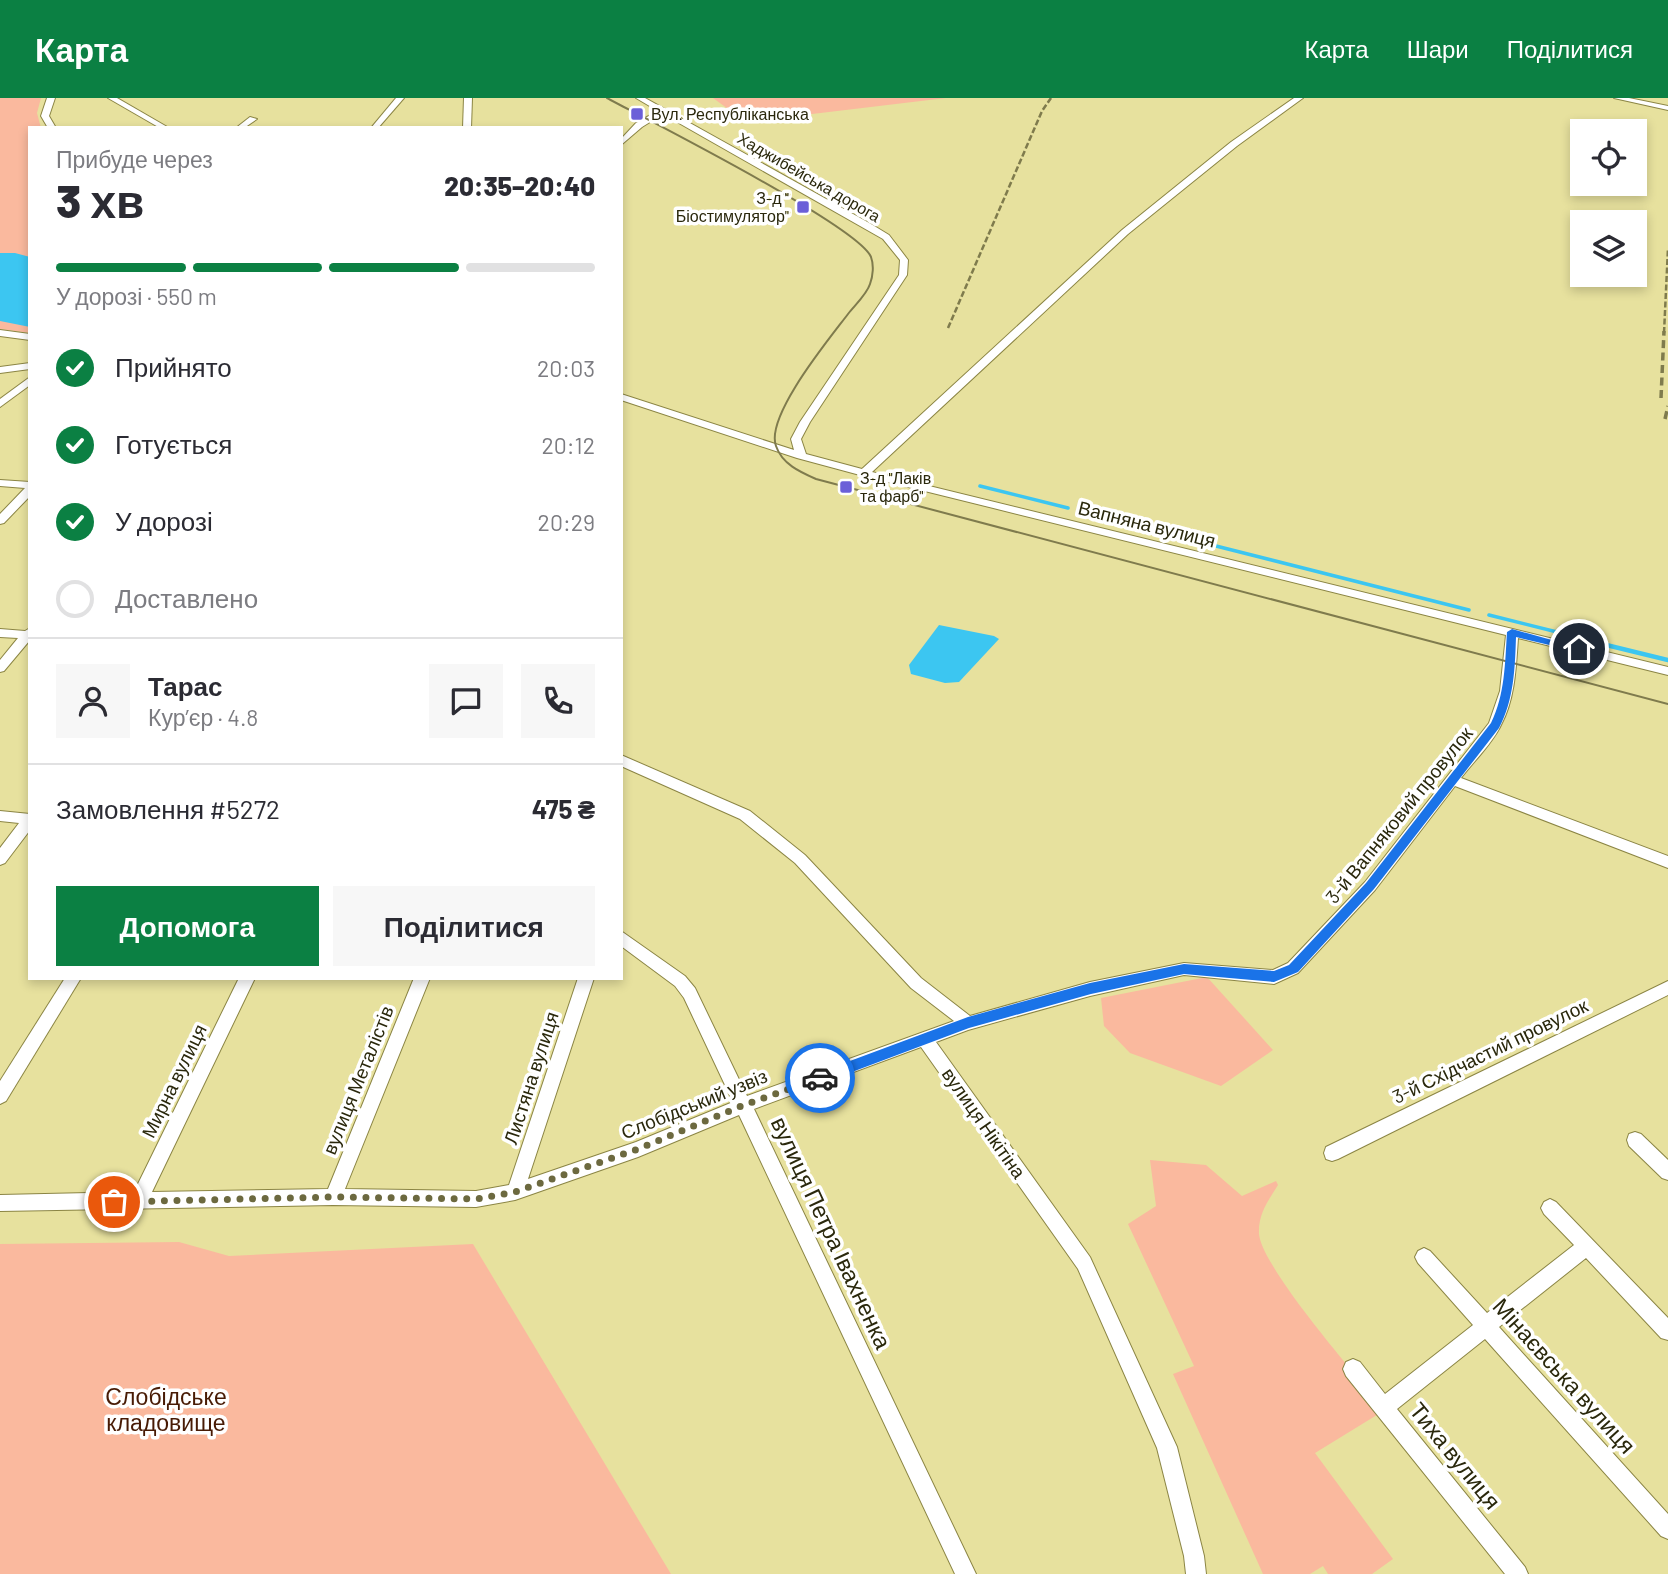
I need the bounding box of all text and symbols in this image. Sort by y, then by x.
text: Карта [35,29,128,69]
text: Карта [1304,34,1369,63]
text: Шари [1407,34,1469,63]
text: Поділитися [1507,34,1633,63]
place label: Вул. Республіканська [651,104,809,123]
marker: Вул. Республіканська [629,106,645,122]
map controls [1570,119,1647,287]
button: locate [1570,119,1647,196]
street label: Хаджибейська дорога [735,128,884,225]
text: Прибуде через [56,145,213,173]
text: 20:35–20:40 [444,170,595,201]
text: 3 хв [56,172,144,227]
place label: З-д " Біостимулятор" [676,188,789,225]
marker: З-д " Біостимулятор" [795,199,811,215]
button: layers [1570,210,1647,287]
text: У дорозі · 550 m [56,282,217,310]
icon: check [56,349,94,387]
text: Прийнято [115,351,232,382]
text: 20:03 [537,354,595,382]
icon: check [56,426,94,464]
text: Готується [115,428,232,459]
text: 20:12 [542,431,595,459]
place label: З-д "Лаків та фарб" [860,468,931,505]
marker: З-д "Лаків та фарб" [838,479,854,495]
street label: Вапняна вулиця [1076,495,1218,552]
icon: check [56,503,94,541]
text: У дорозі [115,505,213,536]
text: 20:29 [538,508,595,536]
text: Доставлено [115,582,258,613]
pin [1549,619,1609,679]
icon: home [1560,630,1598,668]
button: person [56,664,130,738]
button: chat [429,664,503,738]
button: phone [521,664,595,738]
text: Тарас [148,670,223,701]
text: Кур’єр · 4.8 [148,703,258,731]
street label: 3-й Вапняковий провулок [1320,721,1477,908]
text: Замовлення #5272 [56,793,280,824]
text: 475 ₴ [532,793,595,824]
button: Допомога [56,886,319,966]
button: Поділитися [333,886,595,966]
street label: 3-й Східчастий провулок [1388,993,1592,1108]
street label: вулиця Металістів [317,1002,398,1158]
street label: Листяна вулиця [498,1009,563,1147]
street label: Мирна вулиця [136,1020,211,1141]
courier [785,1043,855,1113]
icon: car [801,1059,839,1097]
street label: вулиця Нікітіна [938,1063,1031,1183]
street label: Слобідський узвіз [617,1064,770,1143]
street label: вулиця Петра Івахненка [766,1112,898,1353]
pin [84,1172,144,1232]
icon: bag [95,1183,133,1221]
street label: Мінаєвська вулиця [1488,1292,1642,1459]
park label: Слобідське кладовище [105,1382,227,1436]
street label: Тиха вулиця [1404,1396,1507,1514]

